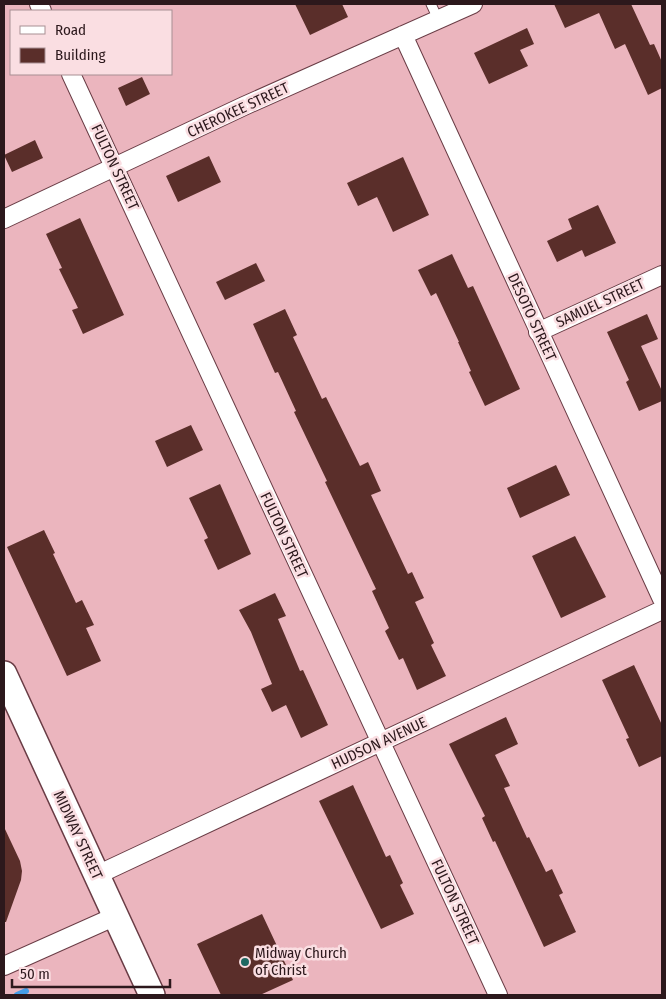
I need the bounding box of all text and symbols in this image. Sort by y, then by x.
legend [10,10,172,75]
text: Road [55,21,86,39]
text: Building [55,46,106,64]
street label: CHEROKEE STREET [184,79,292,141]
street label: FULTON STREET [87,121,143,213]
street label: DESOTO STREET [504,270,560,364]
street label: SAMUEL STREET [553,275,647,331]
street label: FULTON STREET [256,489,312,581]
street label: HUDSON AVENUE [328,713,430,773]
street label: MIDWAY STREET [50,788,106,882]
street label: FULTON STREET [427,856,483,948]
place label: Midway Church of Christ [255,944,347,979]
scale bar [12,956,170,988]
marker: Midway Church of Christ [239,956,251,968]
text: 50 m [20,965,50,983]

